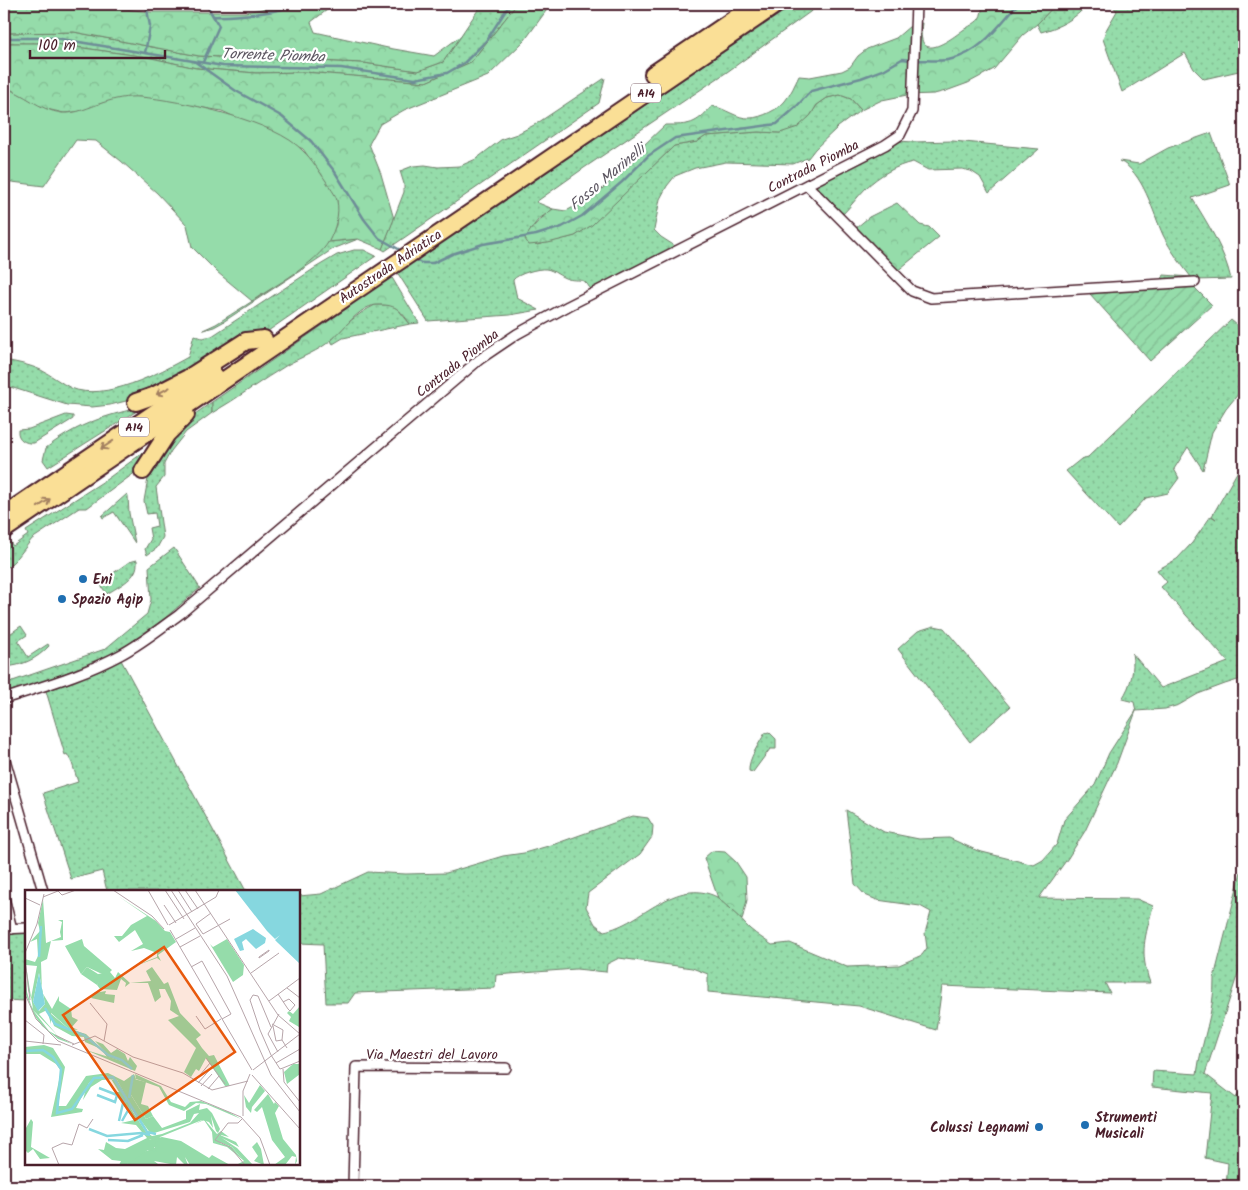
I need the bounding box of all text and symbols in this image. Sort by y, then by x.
scale bar [30,28,165,60]
text: 100 m [38,34,76,58]
water label: Torrente Piomba [221,42,326,70]
road number: A14 [631,84,661,102]
street label: Contrada Piomba [764,134,863,199]
water label: Fosso Marinelli [564,136,654,217]
street label: Autostrada Adriatica [335,224,447,310]
street label: Contrada Piomba [411,324,504,403]
one-way arrow [155,386,170,396]
road number: A14 [119,418,149,437]
one-way arrow [101,440,115,450]
one-way arrow [37,498,51,508]
place label: Eni [93,569,112,591]
marker: Eni [77,573,89,585]
place label: Spazio Agip [72,589,144,611]
marker: Spazio Agip [56,593,68,605]
inset map [25,890,300,1165]
street label: Via Maestri del Lavoro [366,1044,498,1066]
place label: Strumenti Musicali [1095,1107,1157,1145]
place label: Colussi Legnami [930,1117,1029,1139]
marker: Strumenti Musicali [1079,1119,1091,1131]
marker: Colussi Legnami [1033,1121,1045,1133]

